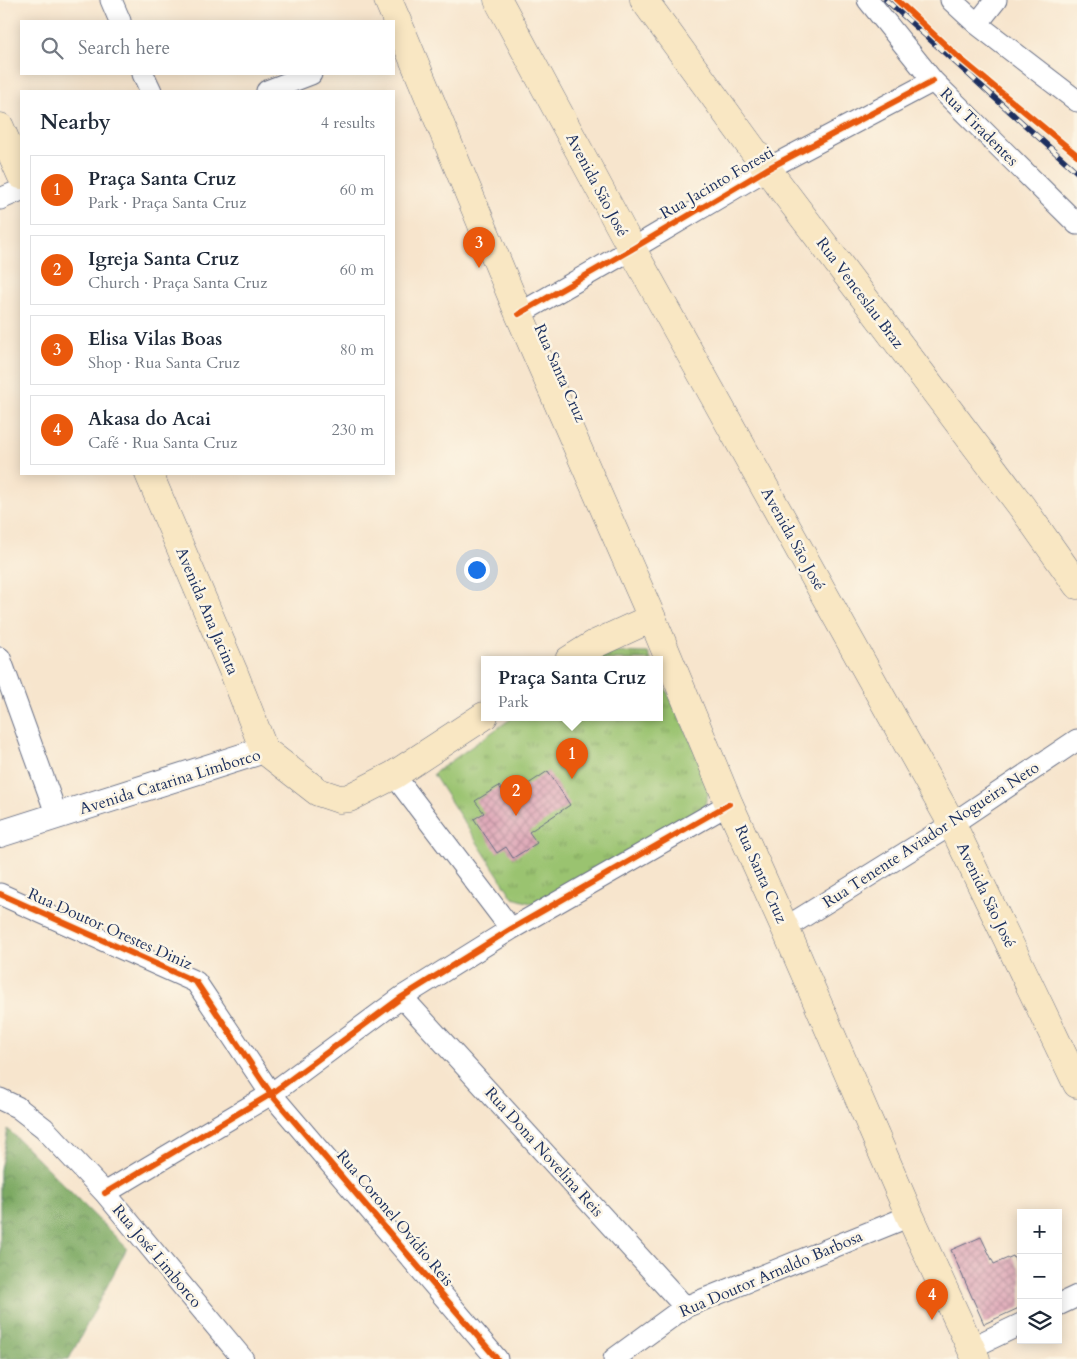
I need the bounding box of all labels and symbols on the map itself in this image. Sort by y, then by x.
street label: Rua Tiradentes [935,83,1023,171]
street label: Avenida São José [560,129,634,241]
street label: Rua Jacinto Foresti [656,141,778,225]
pin: 3 [463,227,495,268]
street label: Rua Venceslau Braz [811,233,909,353]
street label: Rua Santa Cruz [529,320,591,426]
street label: Avenida São José [756,484,830,594]
street label: Avenida Ana Jacinta [170,544,244,678]
your location [464,557,490,583]
pin: 1 [556,738,588,779]
street label: Avenida Catarina Limborco [77,744,264,820]
street label: Rua Tenente Aviador Nogueira Neto [819,756,1044,913]
pin: 2 [500,775,532,816]
street label: Rua Santa Cruz [730,821,792,927]
street label: Avenida São José [951,839,1021,951]
street label: Rua Doutor Orestes Diniz [24,883,196,975]
street label: Rua Dona Novelina Reis [480,1082,608,1222]
street label: Rua Coronel Ovídio Reis [331,1145,459,1291]
street label: Rua José Limborco [107,1200,207,1313]
street label: Rua Doutor Arnaldo Barbosa [676,1225,866,1323]
pin: 4 [916,1279,948,1320]

